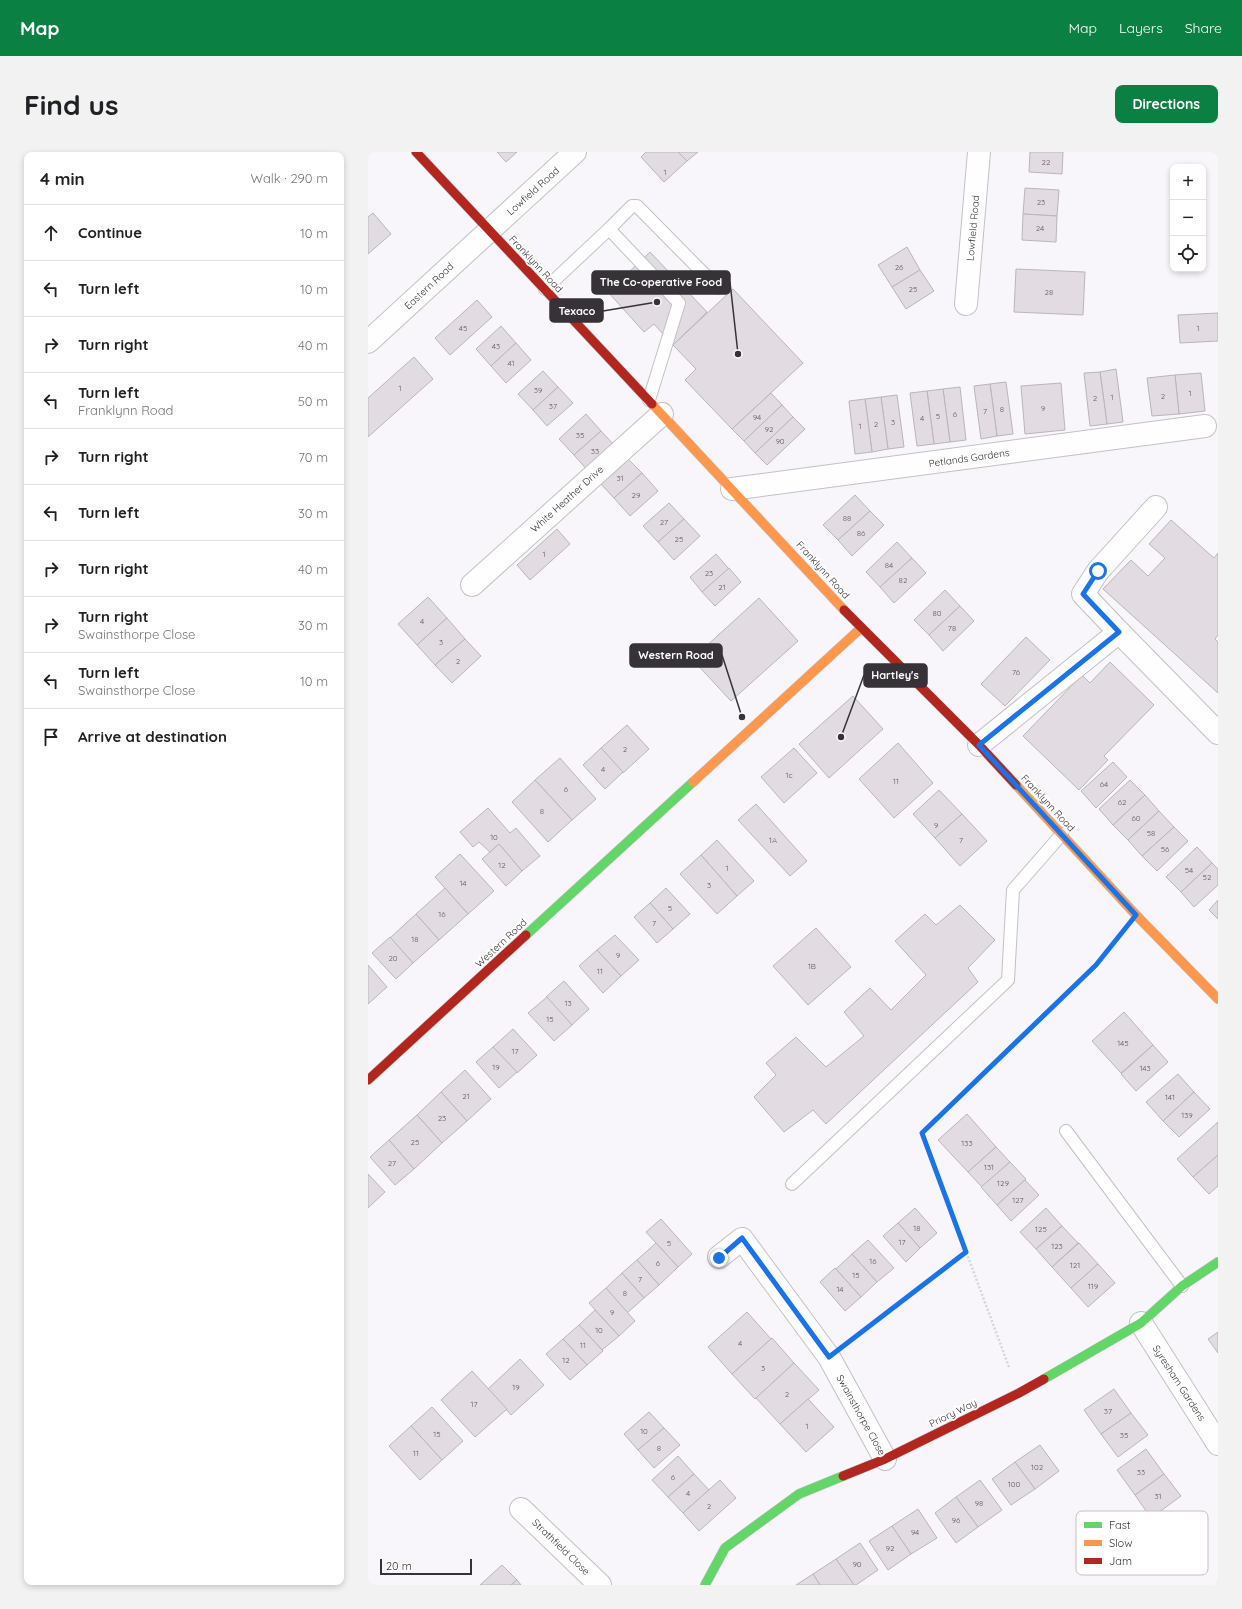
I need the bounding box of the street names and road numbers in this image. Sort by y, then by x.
street label: Lowfield Road [504,164,562,218]
street label: Lowfield Road [964,195,982,261]
street label: Franklynn Road [506,233,566,295]
street label: Eastern Road [402,260,456,312]
street label: Petlands Gardens [928,446,1011,470]
street label: White Heather Drive [528,463,606,535]
street label: Franklynn Road [794,538,852,602]
street label: Franklynn Road [1018,772,1078,834]
street label: Western Road [472,916,530,970]
street label: Syresham Gardens [1150,1343,1209,1424]
street label: Swainsthorpe Close [833,1372,889,1458]
street label: Priory Way [927,1396,979,1430]
street label: Strathfield Close [529,1516,593,1578]

